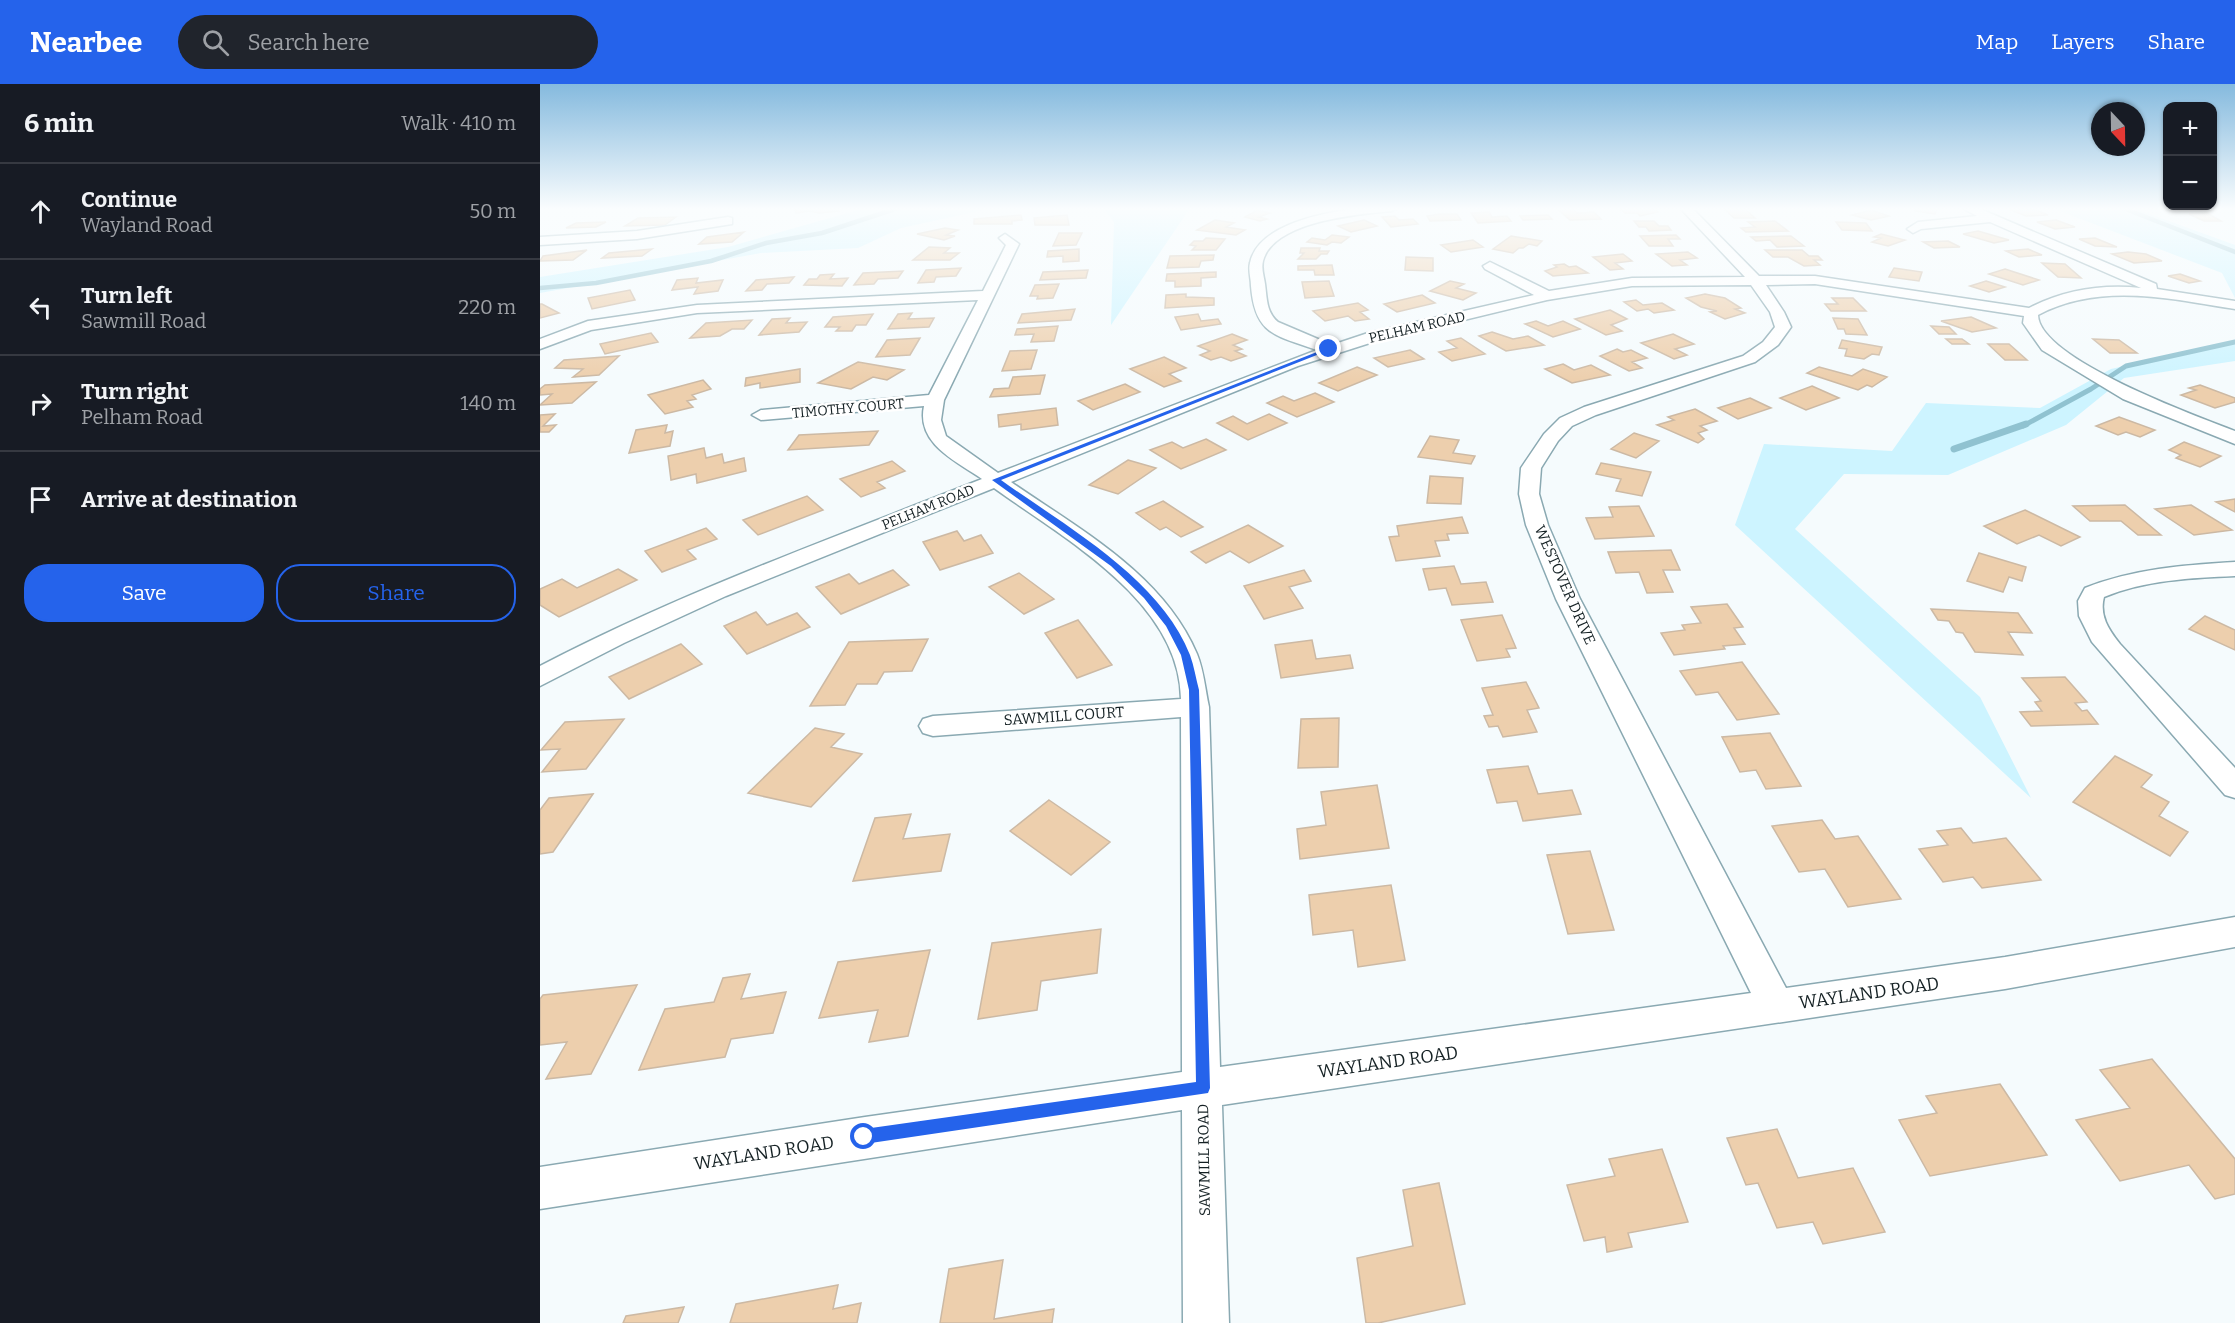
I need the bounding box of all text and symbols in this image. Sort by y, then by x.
search box [178,15,598,69]
text: Nearbee [30,26,142,59]
icon: search [199,26,232,59]
text: Search here [247,29,370,56]
text: Map [1976,29,2018,55]
text: Layers [2051,29,2115,55]
text: Share [2148,29,2205,55]
north arrow [2091,102,2145,156]
map controls [2163,102,2217,210]
button: + [2163,102,2217,156]
text: 6 min [24,108,94,139]
text: Walk · 410 m [401,111,516,135]
button: − [2163,156,2217,210]
text: Continue [81,186,177,213]
icon: ahead [24,195,57,228]
text: 50 m [469,199,516,223]
text: Wayland Road [81,213,213,237]
text: Turn left [81,282,173,309]
icon: left [24,291,57,324]
text: 220 m [458,295,516,319]
street label: PELHAM ROAD [1367,308,1467,347]
text: Sawmill Road [81,309,206,333]
route end [1315,335,1341,361]
text: Turn right [81,378,189,405]
icon: right [24,387,57,420]
text: 140 m [460,391,516,415]
street label: TIMOTHY COURT [791,395,905,422]
text: Pelham Road [81,405,203,429]
street label: PELHAM ROAD [879,481,977,534]
icon: arrive [24,483,57,516]
text: Arrive at destination [81,486,297,513]
street label: WESTOVER DRIVE [1531,523,1599,647]
button: Save [24,564,264,622]
button: Share [276,564,516,622]
street label: SAWMILL COURT [1003,703,1125,729]
street label: WAYLAND ROAD [1797,972,1941,1014]
street label: WAYLAND ROAD [1316,1041,1460,1083]
street label: SAWMILL ROAD [1194,1104,1214,1216]
route start [850,1123,876,1149]
street label: WAYLAND ROAD [692,1131,836,1175]

